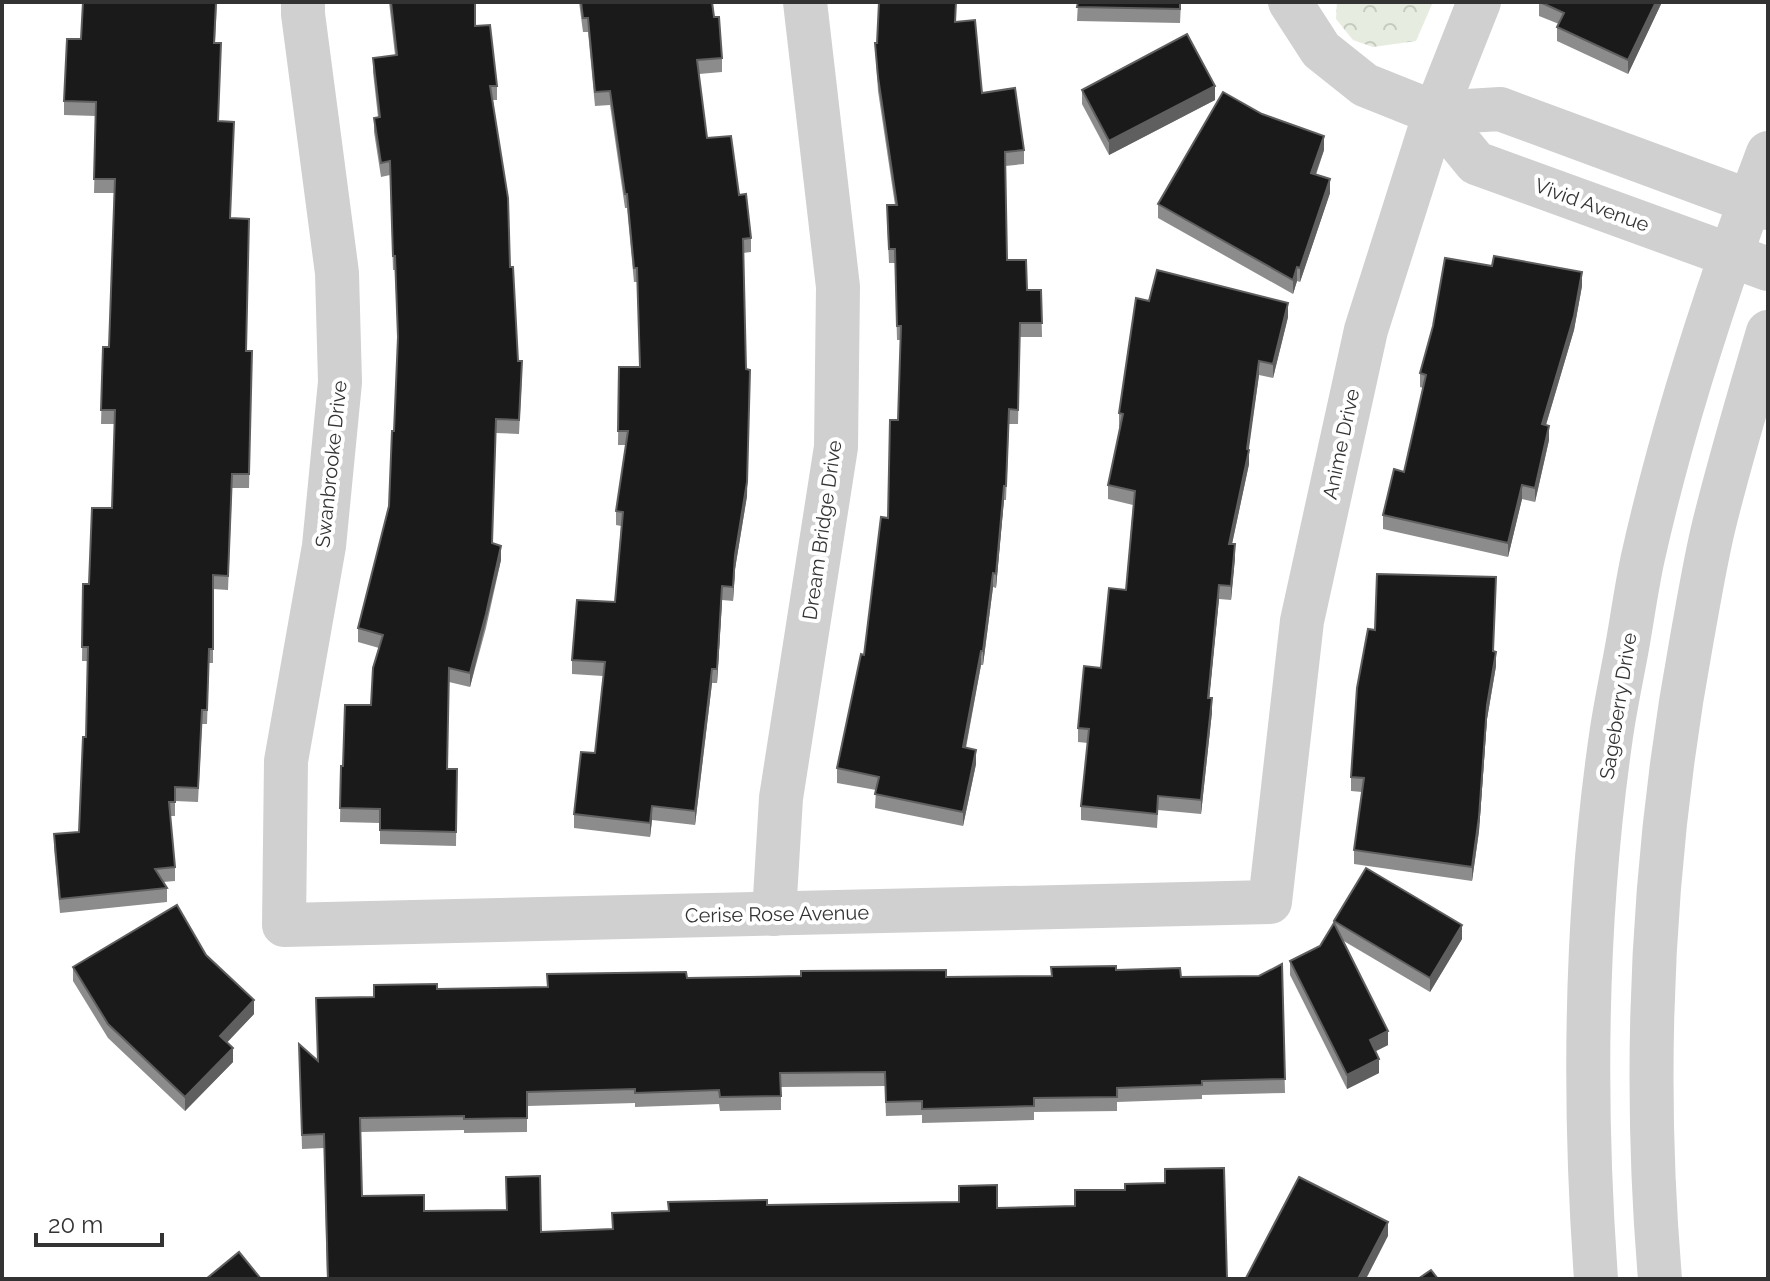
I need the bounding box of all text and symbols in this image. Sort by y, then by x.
street label: Vivid Avenue [1531,173,1653,237]
street label: Swanbrooke Drive [310,379,352,549]
street label: Anime Drive [1318,386,1364,502]
street label: Dream Bridge Drive [798,438,847,621]
street label: Sageberry Drive [1595,631,1641,781]
street label: Cerise Rose Avenue [685,900,869,928]
scale bar [36,1197,162,1247]
text: 20 m [48,1210,103,1239]

